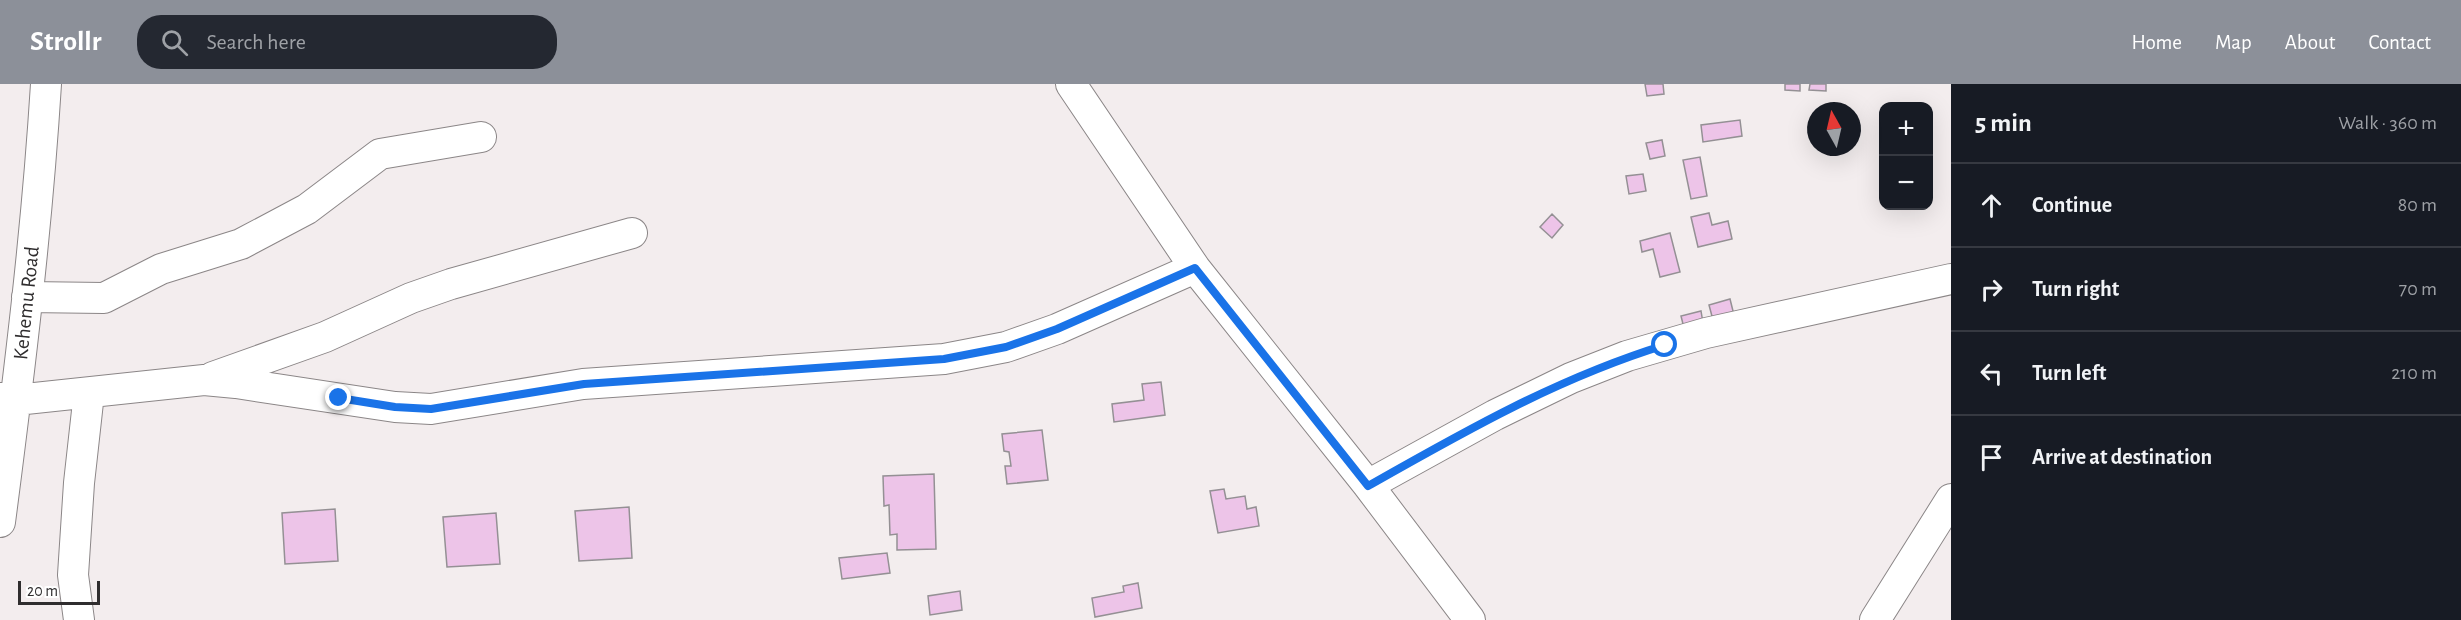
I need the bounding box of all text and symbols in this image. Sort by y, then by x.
search box [137,15,557,69]
icon: search [158,26,191,59]
text: Strollr [30,28,101,56]
text: Search here [206,31,306,53]
text: Home [2131,32,2182,53]
text: Map [2215,32,2252,53]
text: About [2285,32,2335,53]
text: Contact [2368,32,2431,53]
north arrow [1807,102,1861,156]
map controls [1879,102,1933,210]
button: + [1879,102,1933,156]
text: 5 min [1975,110,2032,136]
text: Walk · 360 m [2338,113,2437,133]
button: − [1879,156,1933,210]
icon: ahead [1975,189,2008,222]
text: Continue [2032,194,2112,216]
text: 80 m [2398,195,2437,215]
street label: Kehemu Road [10,245,43,361]
icon: right [1975,273,2008,306]
text: Turn right [2032,278,2119,300]
text: 70 m [2399,279,2437,299]
route start [1651,331,1677,357]
icon: left [1975,357,2008,390]
text: Turn left [2032,362,2106,384]
text: 210 m [2391,363,2437,383]
route end [325,384,351,410]
icon: arrive [1975,441,2008,474]
text: Arrive at destination [2032,446,2212,468]
scale bar [18,578,100,606]
text: 20 m [27,583,58,599]

